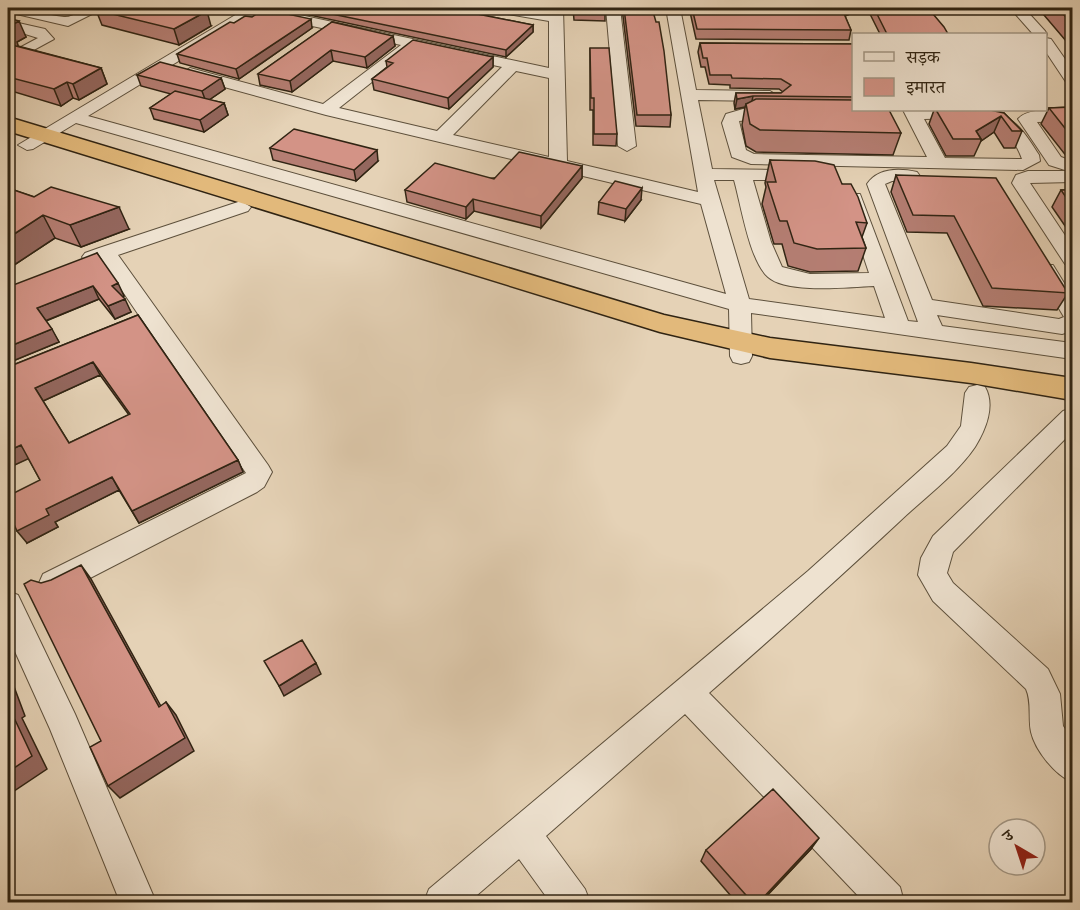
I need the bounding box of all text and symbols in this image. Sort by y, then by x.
legend [852,33,1047,111]
text: सड़क [905,46,941,69]
text: इमारत [905,76,946,99]
north arrow [987,817,1047,877]
text: उ [998,825,1019,847]

